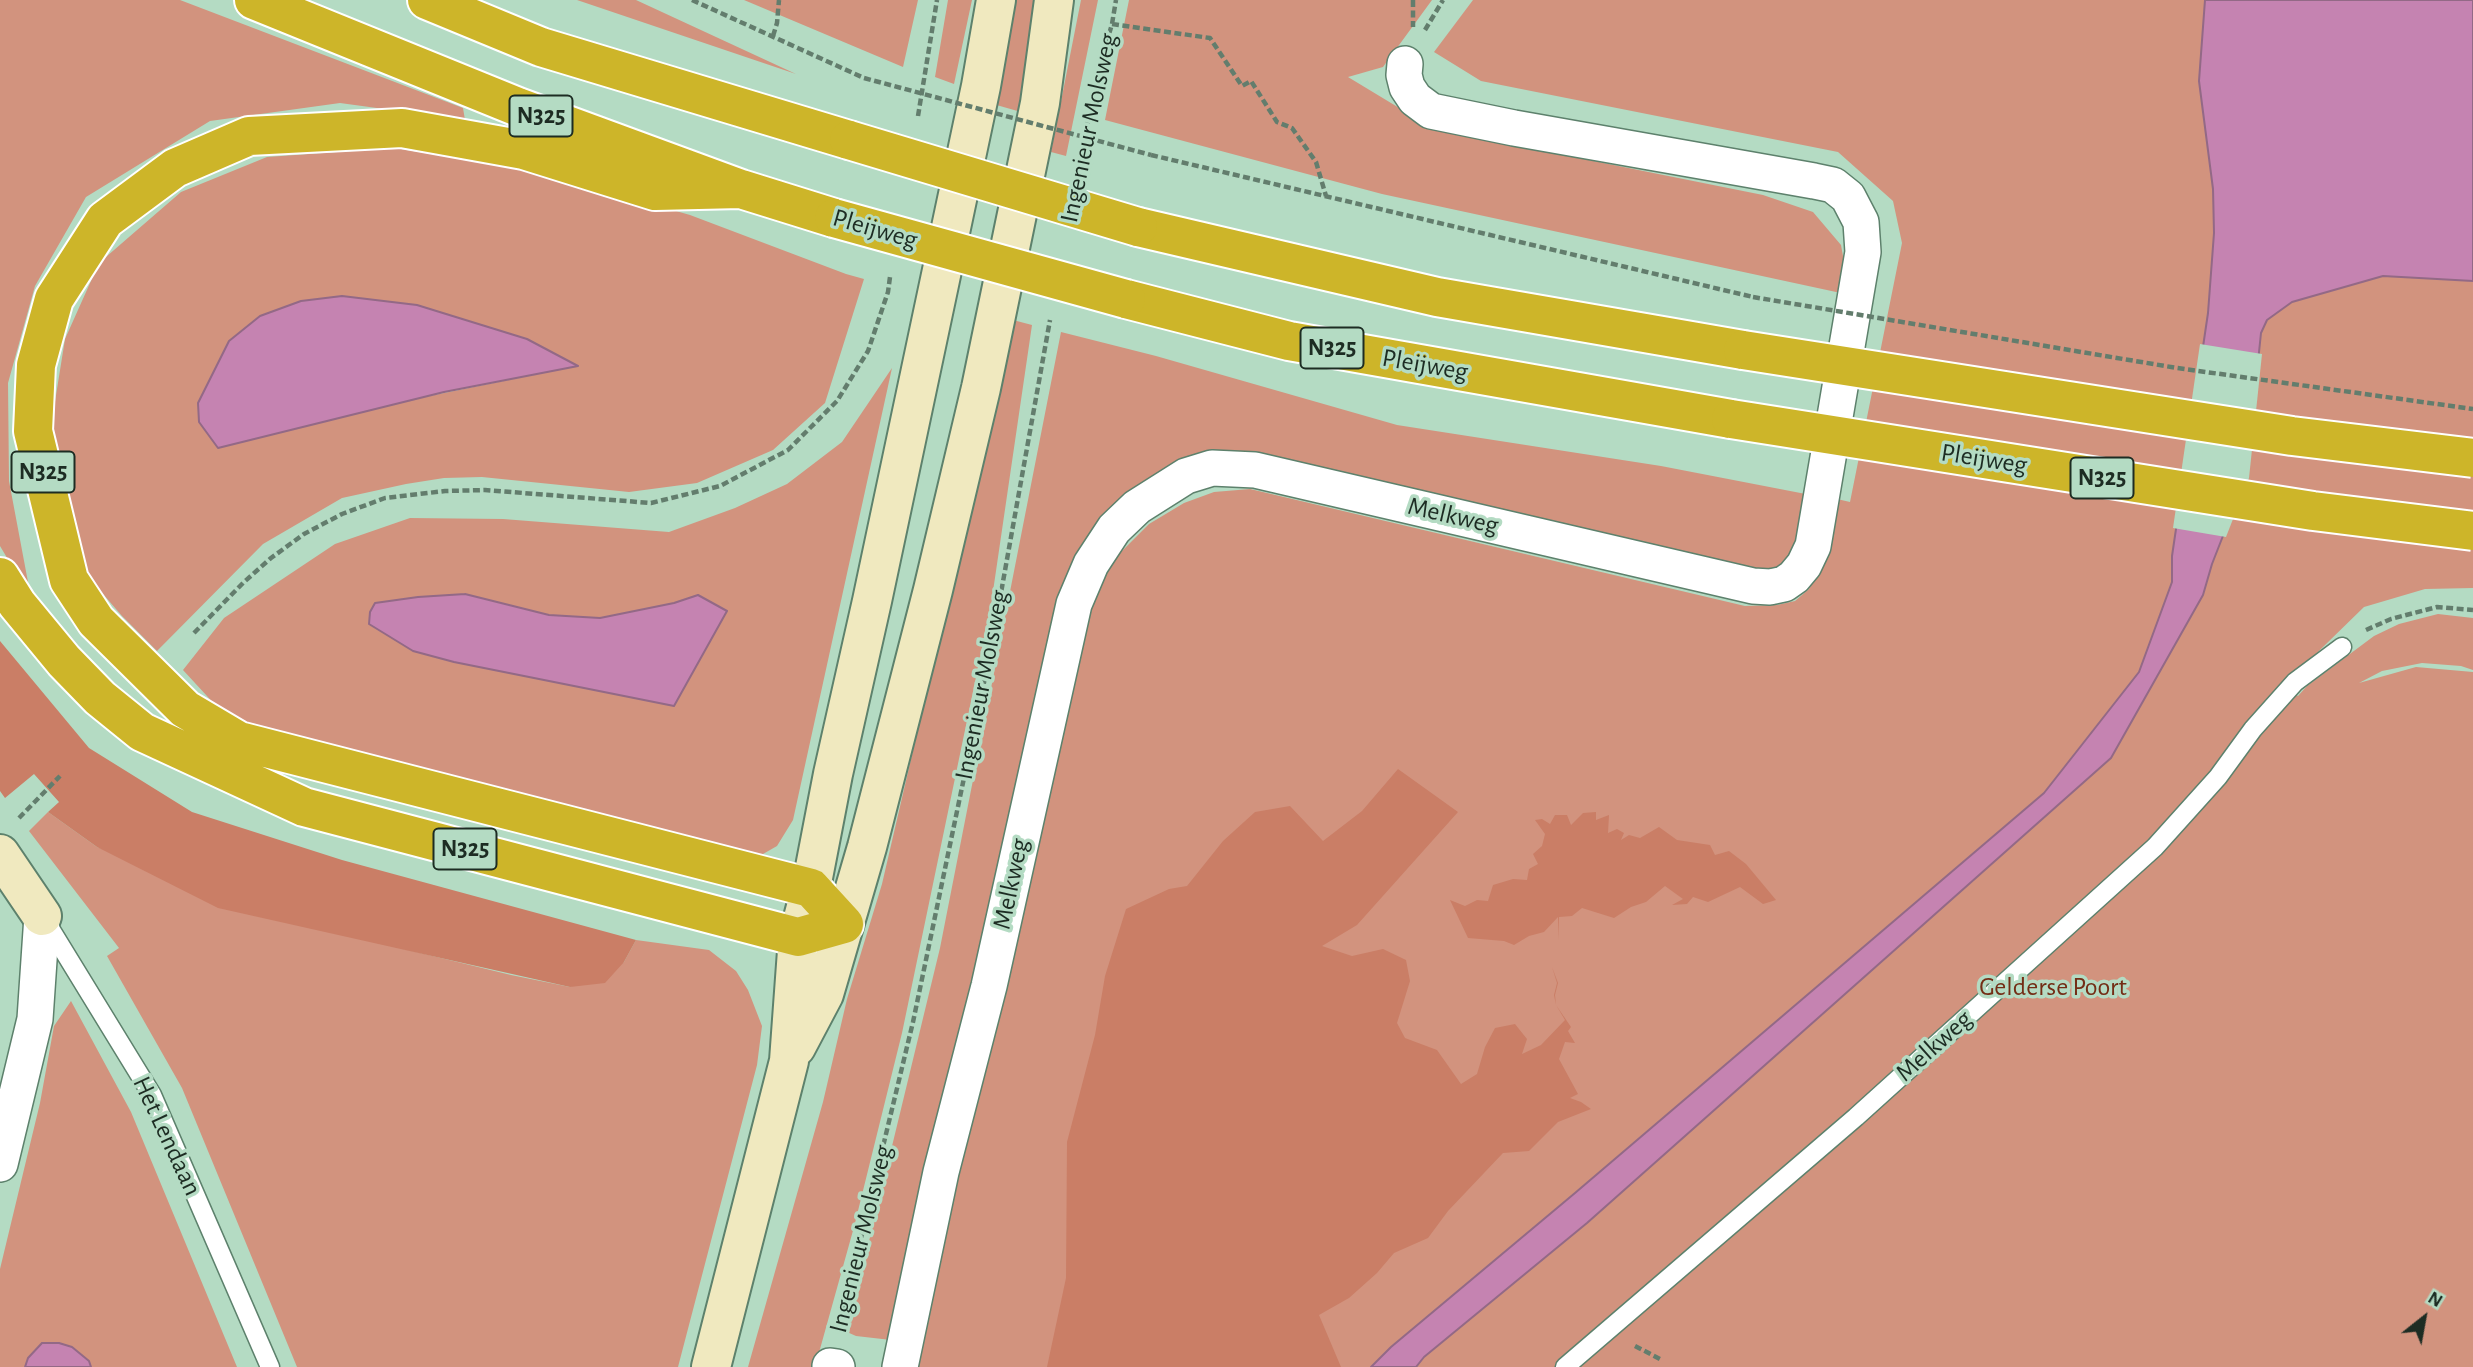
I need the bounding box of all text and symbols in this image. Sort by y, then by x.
street label: Ingenieur Molsweg [1054,31,1124,225]
road number: N325 [510,96,572,136]
street label: Pleijweg [829,202,921,256]
road number: N325 [1300,328,1364,368]
street label: Pleijweg [1380,342,1470,388]
street label: Pleijweg [1939,437,2029,481]
road number: N325 [12,452,74,492]
road number: N325 [2070,458,2134,499]
street label: Melkweg [1405,490,1501,542]
street label: Ingenieur Molsweg [948,588,1016,782]
road number: N325 [434,828,496,870]
street label: Melkweg [986,836,1036,932]
park label: Gelderse Poort [1979,971,2127,1003]
street label: Melkweg [1889,1004,1979,1088]
street label: Het Lendaan [126,1071,208,1201]
street label: Ingenieur Molsweg [823,1142,899,1336]
north arrow [2389,1283,2459,1353]
text: N [2425,1288,2446,1311]

